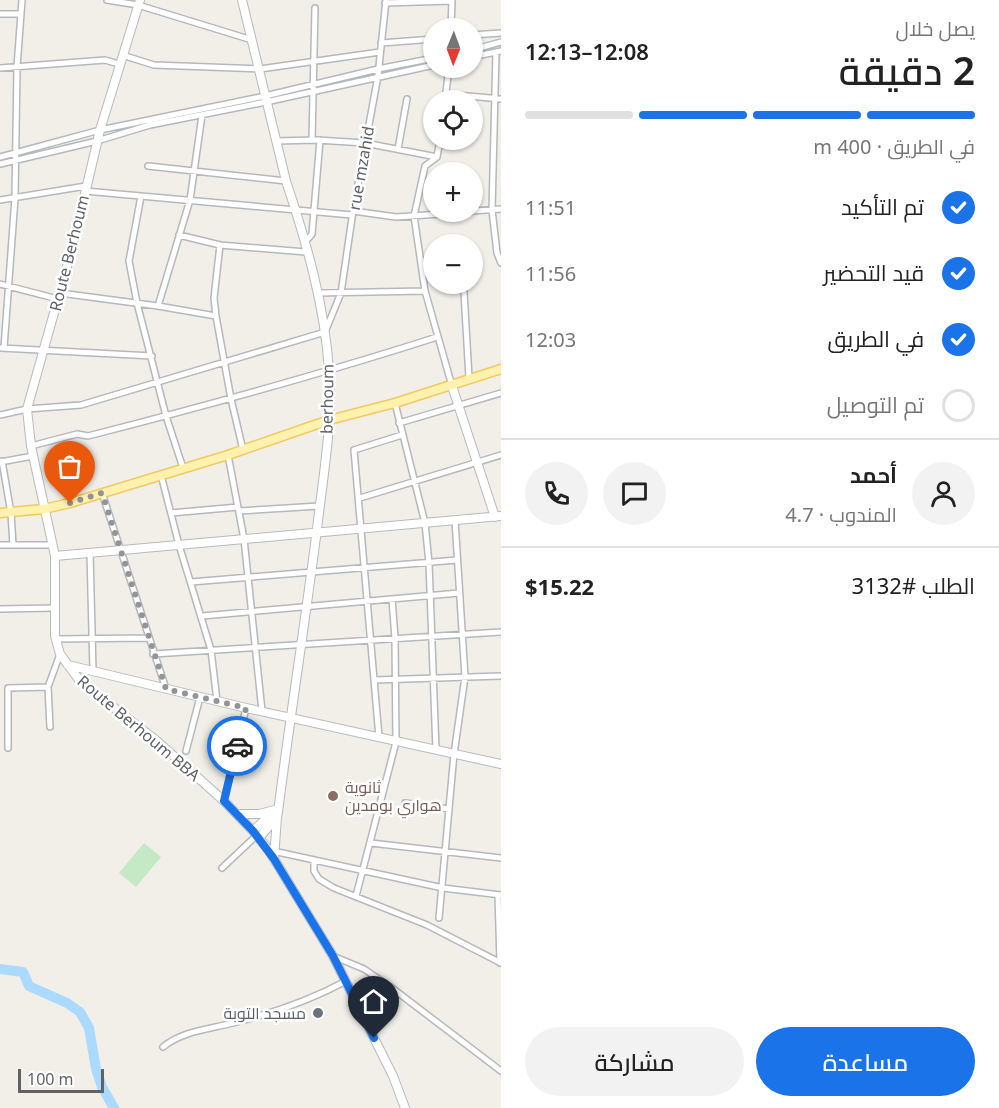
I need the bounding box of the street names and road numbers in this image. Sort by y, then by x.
street label: rue mzahid [343,124,379,212]
street label: Route Berhoum [44,193,94,313]
street label: berhoum [315,364,339,434]
street label: Route Berhoum BBA [73,670,206,786]

